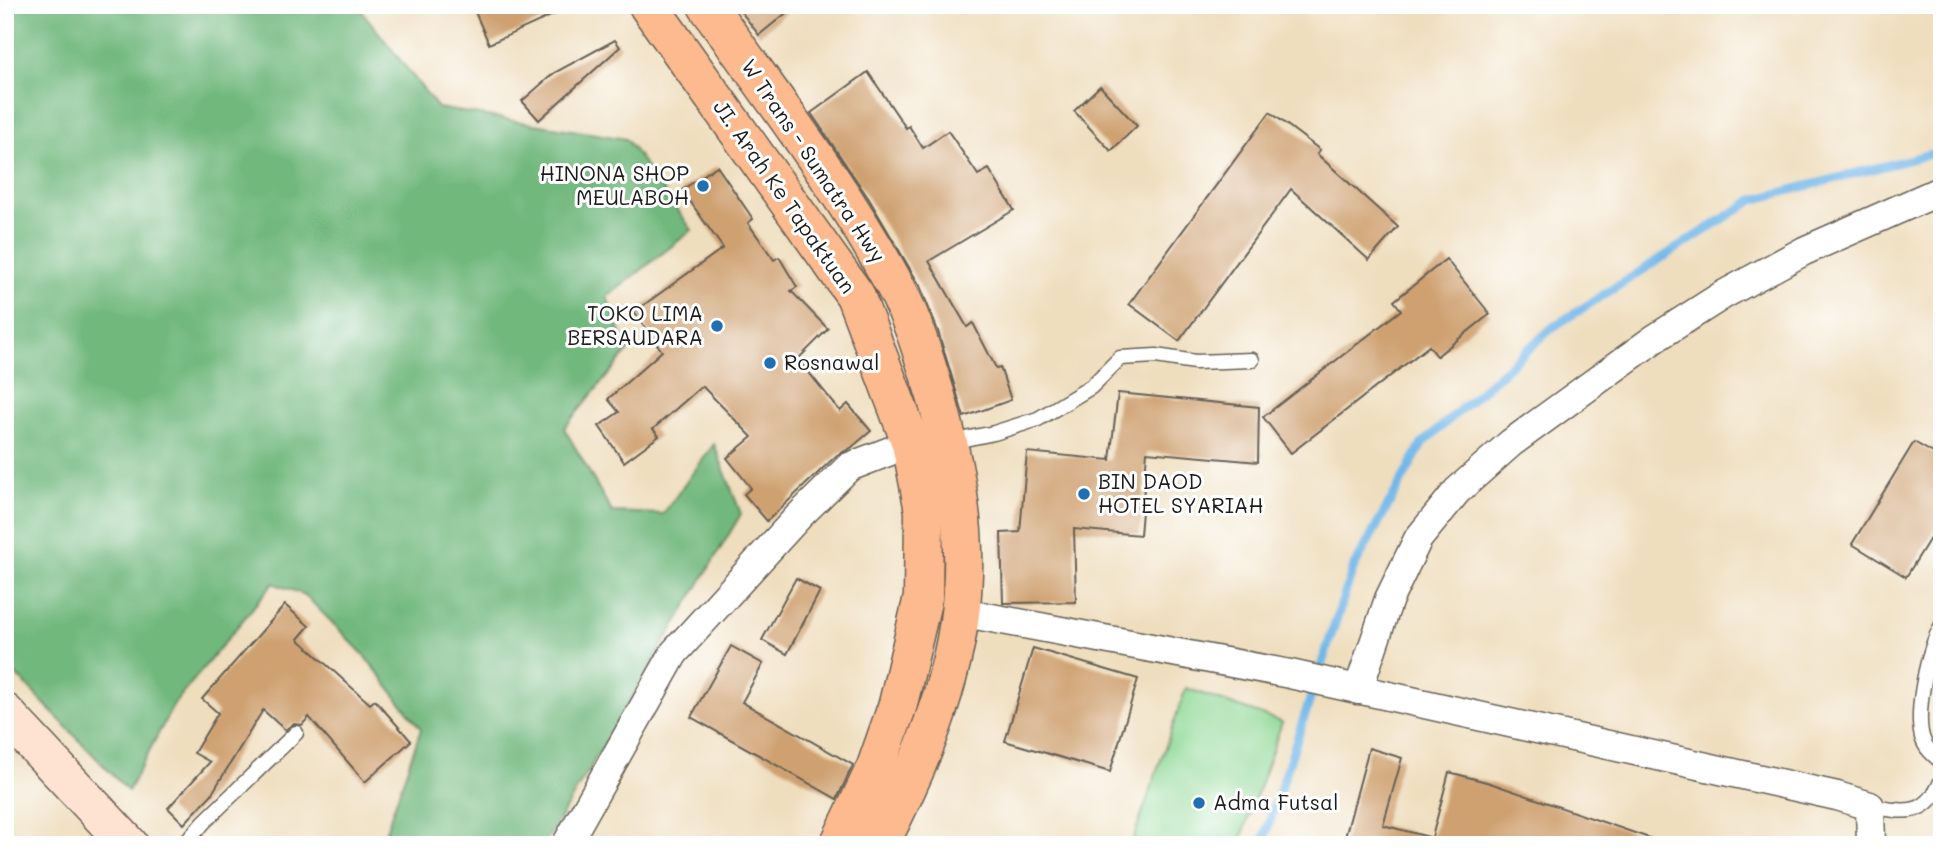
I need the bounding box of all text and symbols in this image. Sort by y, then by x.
street label: W Trans - Sumatra Hwy [736,53,892,267]
street label: JI. Arah Ke Tapaktuan [708,94,862,298]
place label: HINONA SHOP MEULABOH [540,159,689,210]
marker: HINONA SHOP MEULABOH [695,178,711,194]
place label: TOKO LIMA BERSAUDARA [567,299,703,350]
marker: TOKO LIMA BERSAUDARA [709,318,725,334]
place label: Rosnawal [784,348,880,375]
marker: Rosnawal [762,355,778,371]
place label: BIN DAOD HOTEL SYARIAH [1098,467,1263,518]
marker: BIN DAOD HOTEL SYARIAH [1076,486,1092,502]
place label: Adma Futsal [1213,788,1338,815]
marker: Adma Futsal [1191,795,1207,811]

